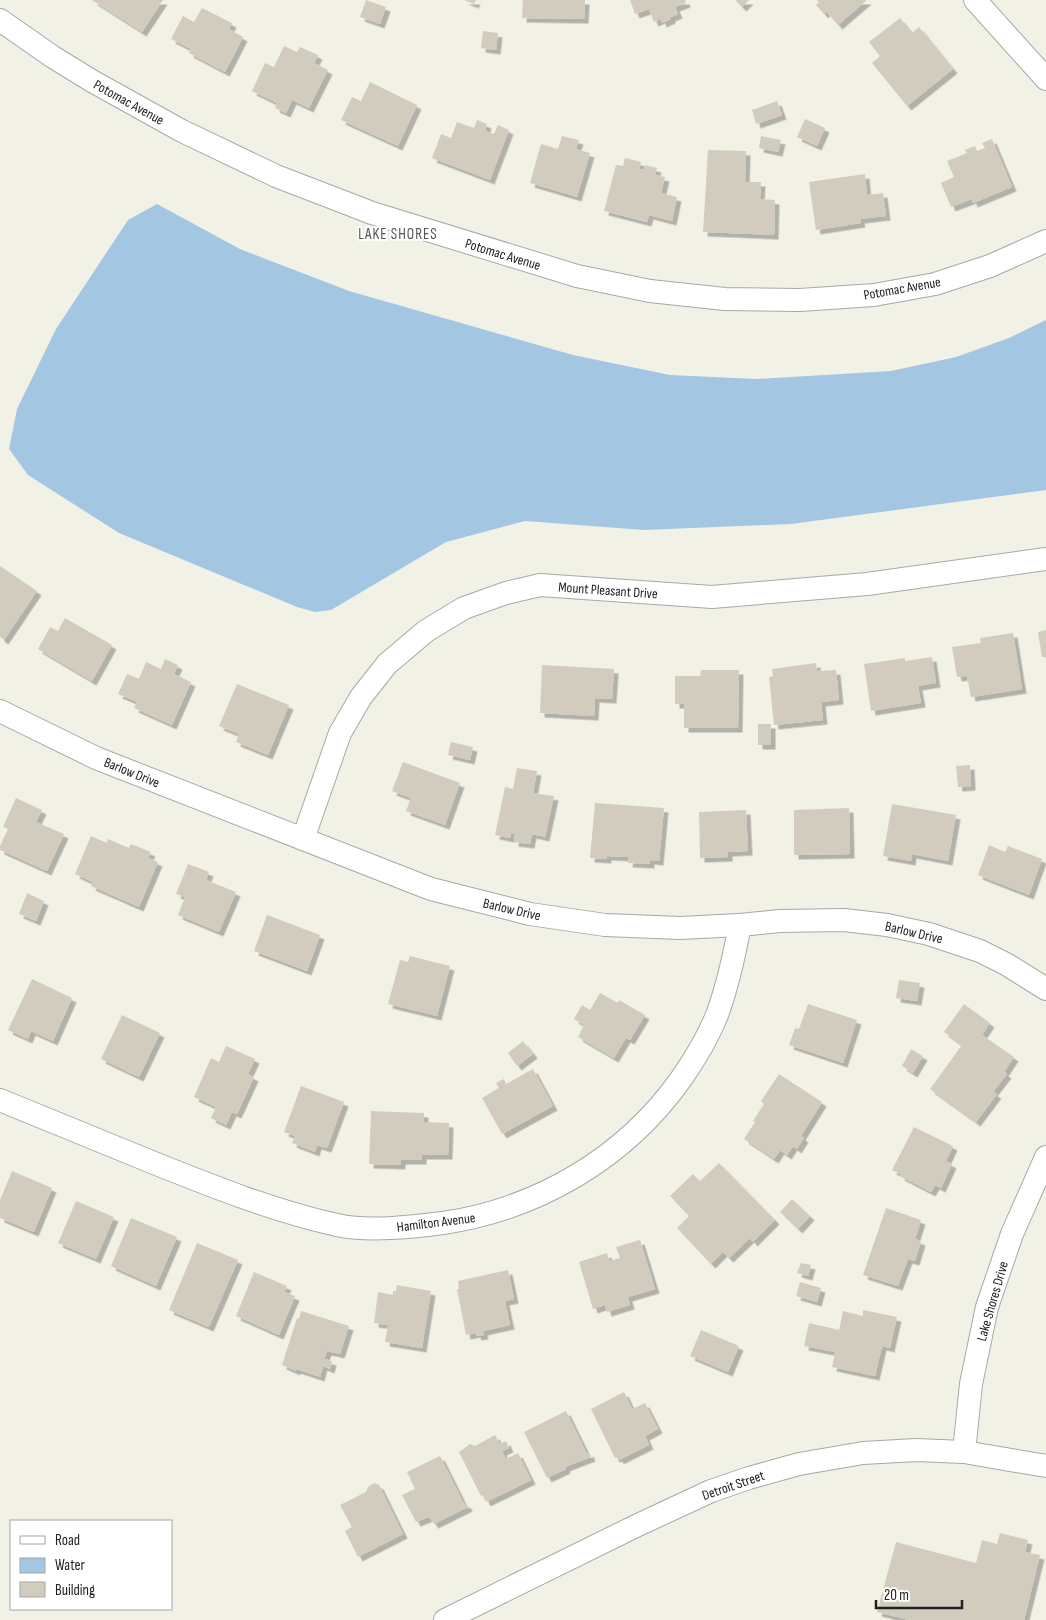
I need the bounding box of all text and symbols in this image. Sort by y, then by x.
street label: Potomac Avenue [90,76,167,129]
district label: LAKE SHORES [358,225,438,244]
street label: Potomac Avenue [463,235,543,274]
street label: Potomac Avenue [862,273,942,304]
street label: Mount Pleasant Drive [558,579,658,602]
street label: Barlow Drive [101,754,162,791]
street label: Barlow Drive [481,895,542,924]
street label: Barlow Drive [883,918,944,947]
street label: Hamilton Avenue [396,1209,476,1236]
street label: Lake Shores Drive [973,1259,1012,1343]
street label: Detroit Street [700,1467,767,1504]
legend [10,1520,172,1610]
text: Road [55,1531,80,1550]
text: Water [55,1556,86,1575]
scale bar [876,1578,962,1610]
text: Building [55,1581,95,1600]
text: 20 m [884,1586,909,1605]

